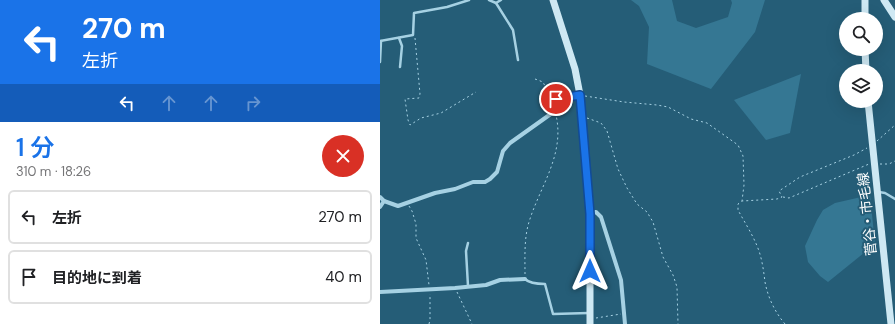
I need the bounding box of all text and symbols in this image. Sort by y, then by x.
text: 270 m [82,10,165,47]
map controls [839,12,883,108]
button: search [839,12,883,56]
icon: left [16,16,68,68]
text: 左折 [82,49,118,73]
button: layers [839,64,883,108]
pin [539,82,573,116]
icon: arrive [545,88,567,110]
icon: left [116,92,138,114]
icon: ahead [158,92,180,114]
icon: ahead [200,92,222,114]
icon: right [242,92,264,114]
text: 1 分 [16,132,54,163]
button: close [322,135,364,177]
text: 310 m · 18:26 [16,163,91,180]
street label: 菅谷・市毛線 [854,171,880,257]
icon: left [18,206,40,228]
text: 270 m [318,207,362,227]
text: 左折 [52,208,82,228]
position arrow [569,250,611,292]
icon: arrive [18,266,40,288]
text: 40 m [325,267,362,287]
text: 目的地に到着 [52,268,142,288]

